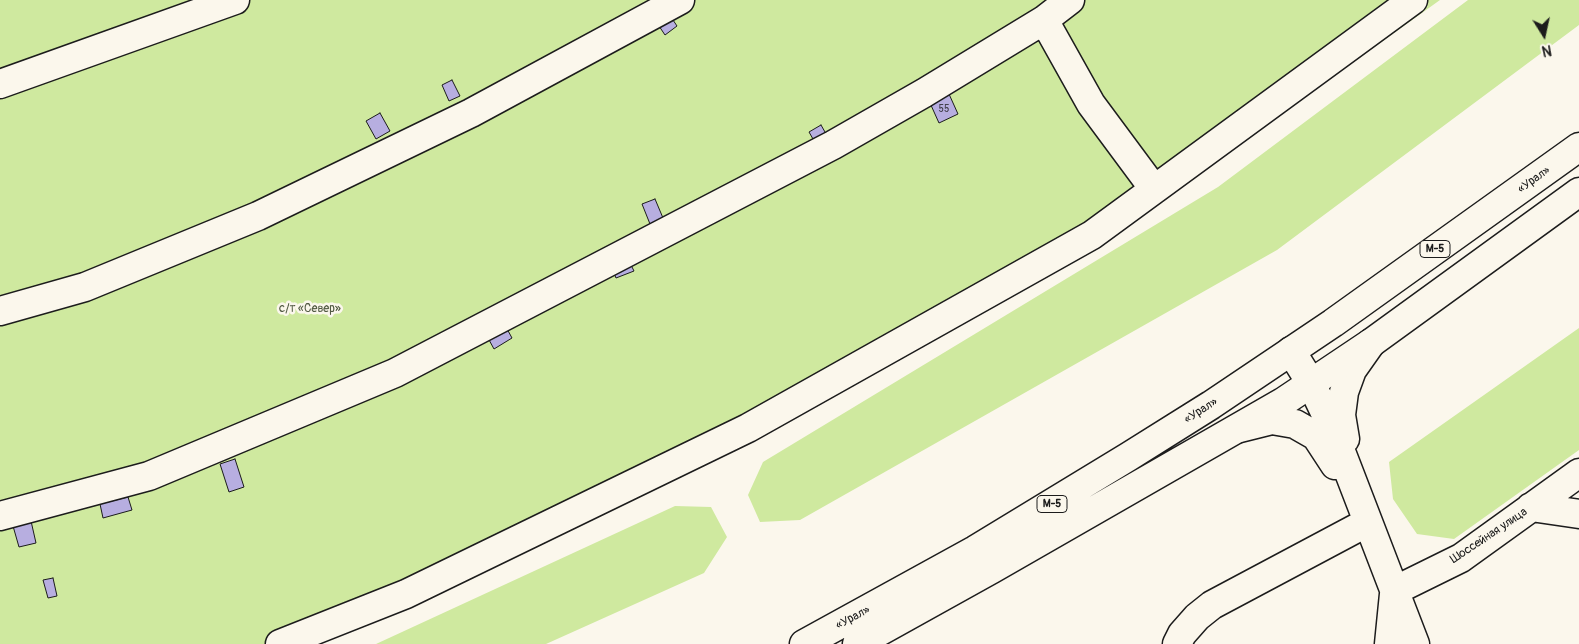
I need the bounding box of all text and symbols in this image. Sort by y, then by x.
north arrow [1519,10,1569,60]
text: N [1541,41,1553,59]
house number: 55 [939,103,949,115]
street label: «Урал» [1515,163,1553,197]
road number: М-5 [1420,240,1450,258]
park label: с/т «Север» [279,302,341,316]
street label: «Урал» [1182,395,1220,427]
road number: М-5 [1037,496,1067,512]
street label: Шоссейная улица [1448,505,1530,567]
street label: «Урал» [833,603,873,633]

